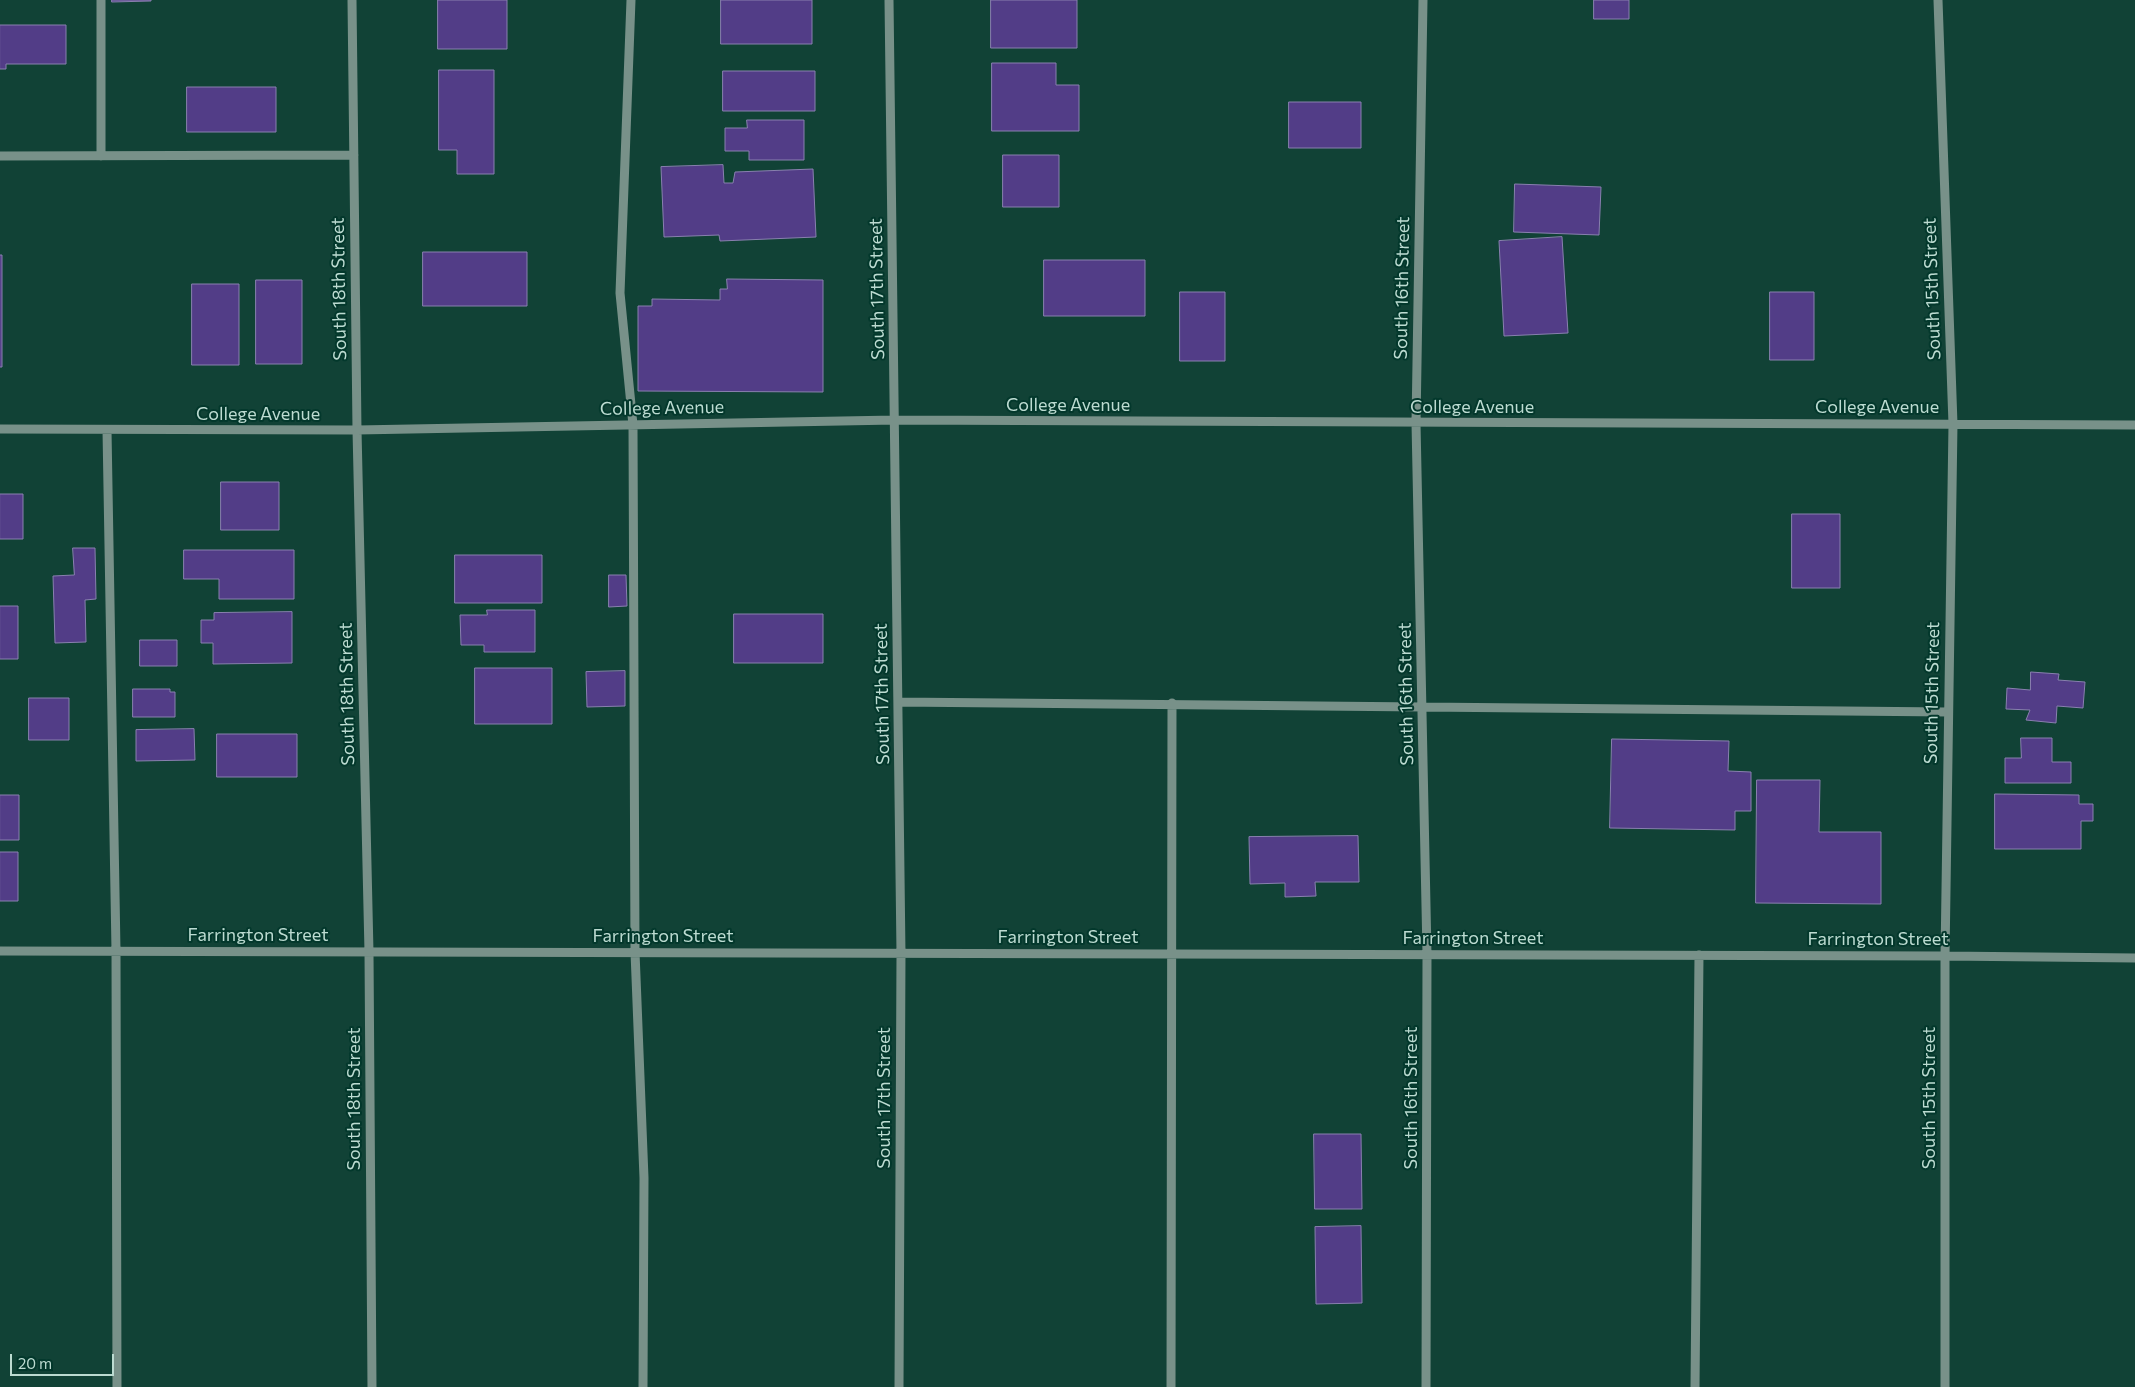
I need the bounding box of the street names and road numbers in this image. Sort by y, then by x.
street label: South 16th Street [1390,216,1414,360]
street label: South 18th Street [327,217,351,361]
street label: South 15th Street [1919,217,1945,361]
street label: South 17th Street [865,218,889,360]
street label: College Avenue [1006,394,1130,416]
street label: College Avenue [600,396,724,420]
street label: College Avenue [1410,396,1534,418]
street label: College Avenue [1815,396,1939,418]
street label: College Avenue [196,403,320,425]
street label: South 18th Street [335,622,359,766]
street label: South 16th Street [1394,622,1418,766]
street label: South 15th Street [1920,622,1944,764]
street label: South 17th Street [870,623,894,765]
street label: Farrington Street [187,924,329,946]
street label: Farrington Street [592,925,734,947]
street label: Farrington Street [997,926,1139,948]
street label: Farrington Street [1402,927,1544,949]
street label: Farrington Street [1807,928,1949,950]
street label: South 16th Street [1400,1026,1422,1170]
street label: South 18th Street [343,1027,365,1171]
street label: South 17th Street [873,1027,895,1169]
street label: South 15th Street [1918,1027,1940,1169]

